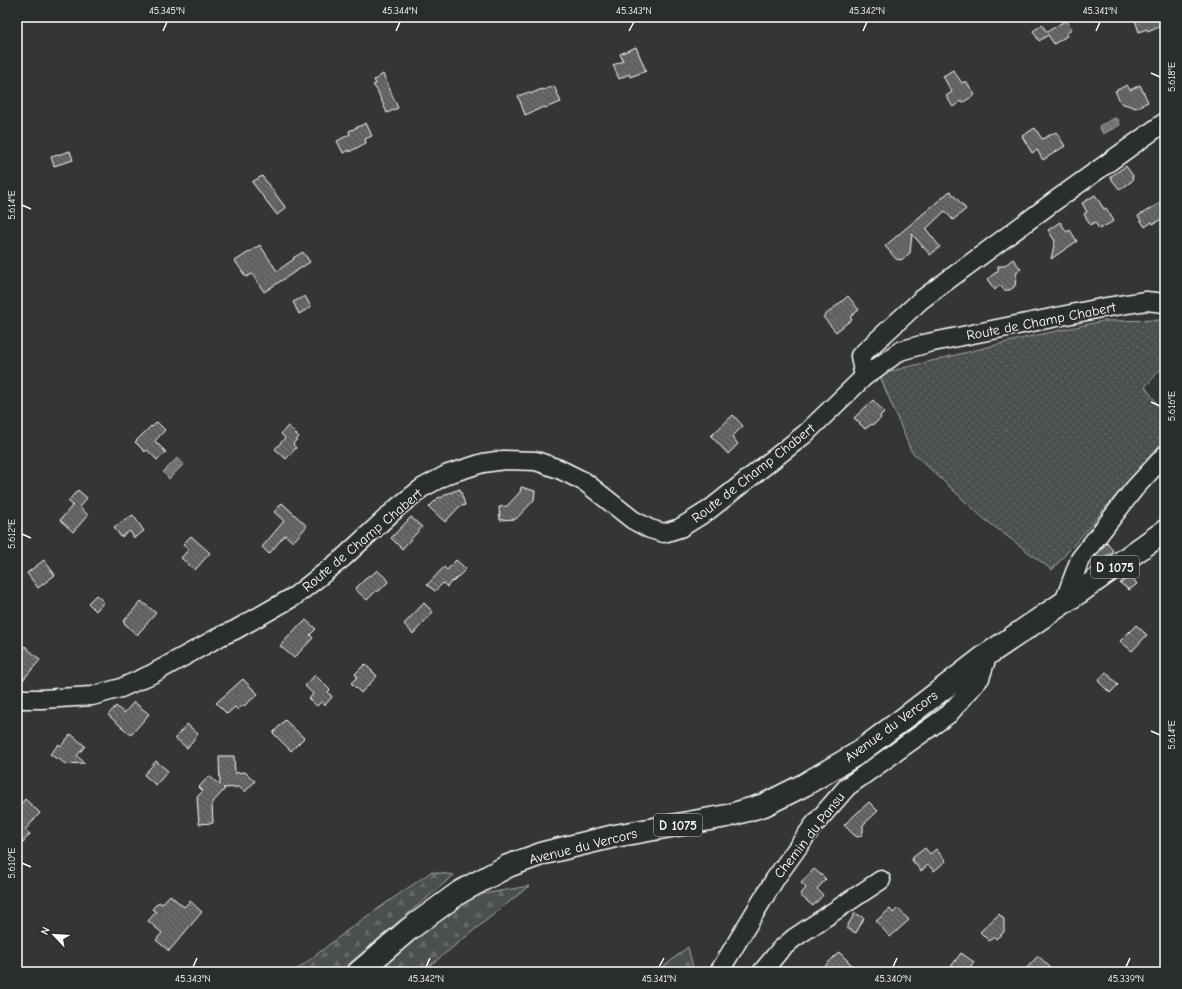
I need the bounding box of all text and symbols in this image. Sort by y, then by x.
text: 45.345°N [149,5,185,17]
text: 45.344°N [382,5,418,17]
text: 45.343°N [616,5,652,17]
text: 45.342°N [849,5,885,17]
text: 45.341°N [1083,5,1117,17]
text: 5.618°E [1166,62,1178,92]
text: 5.614°E [6,190,18,220]
street label: Route de Champ Chabert [965,299,1118,344]
text: 5.616°E [1166,391,1178,421]
street label: Route de Champ Chabert [688,419,819,527]
street label: Route de Champ Chabert [299,485,427,596]
text: 5.612°E [6,519,18,549]
road number: D 1075 [1091,556,1139,578]
street label: Avenue du Vercors [841,687,941,766]
text: 5.614°E [1166,720,1178,750]
street label: Chemin du Pansu [770,789,848,882]
road number: D 1075 [654,814,702,836]
street label: Avenue du Vercors [527,825,639,868]
text: 5.610°E [6,848,18,878]
north arrow [34,915,74,955]
text: N [38,925,53,937]
text: 45.343°N [175,973,211,985]
text: 45.342°N [408,973,444,985]
text: 45.341°N [642,973,676,985]
text: 45.340°N [875,973,911,985]
text: 45.339°N [1108,973,1144,985]

